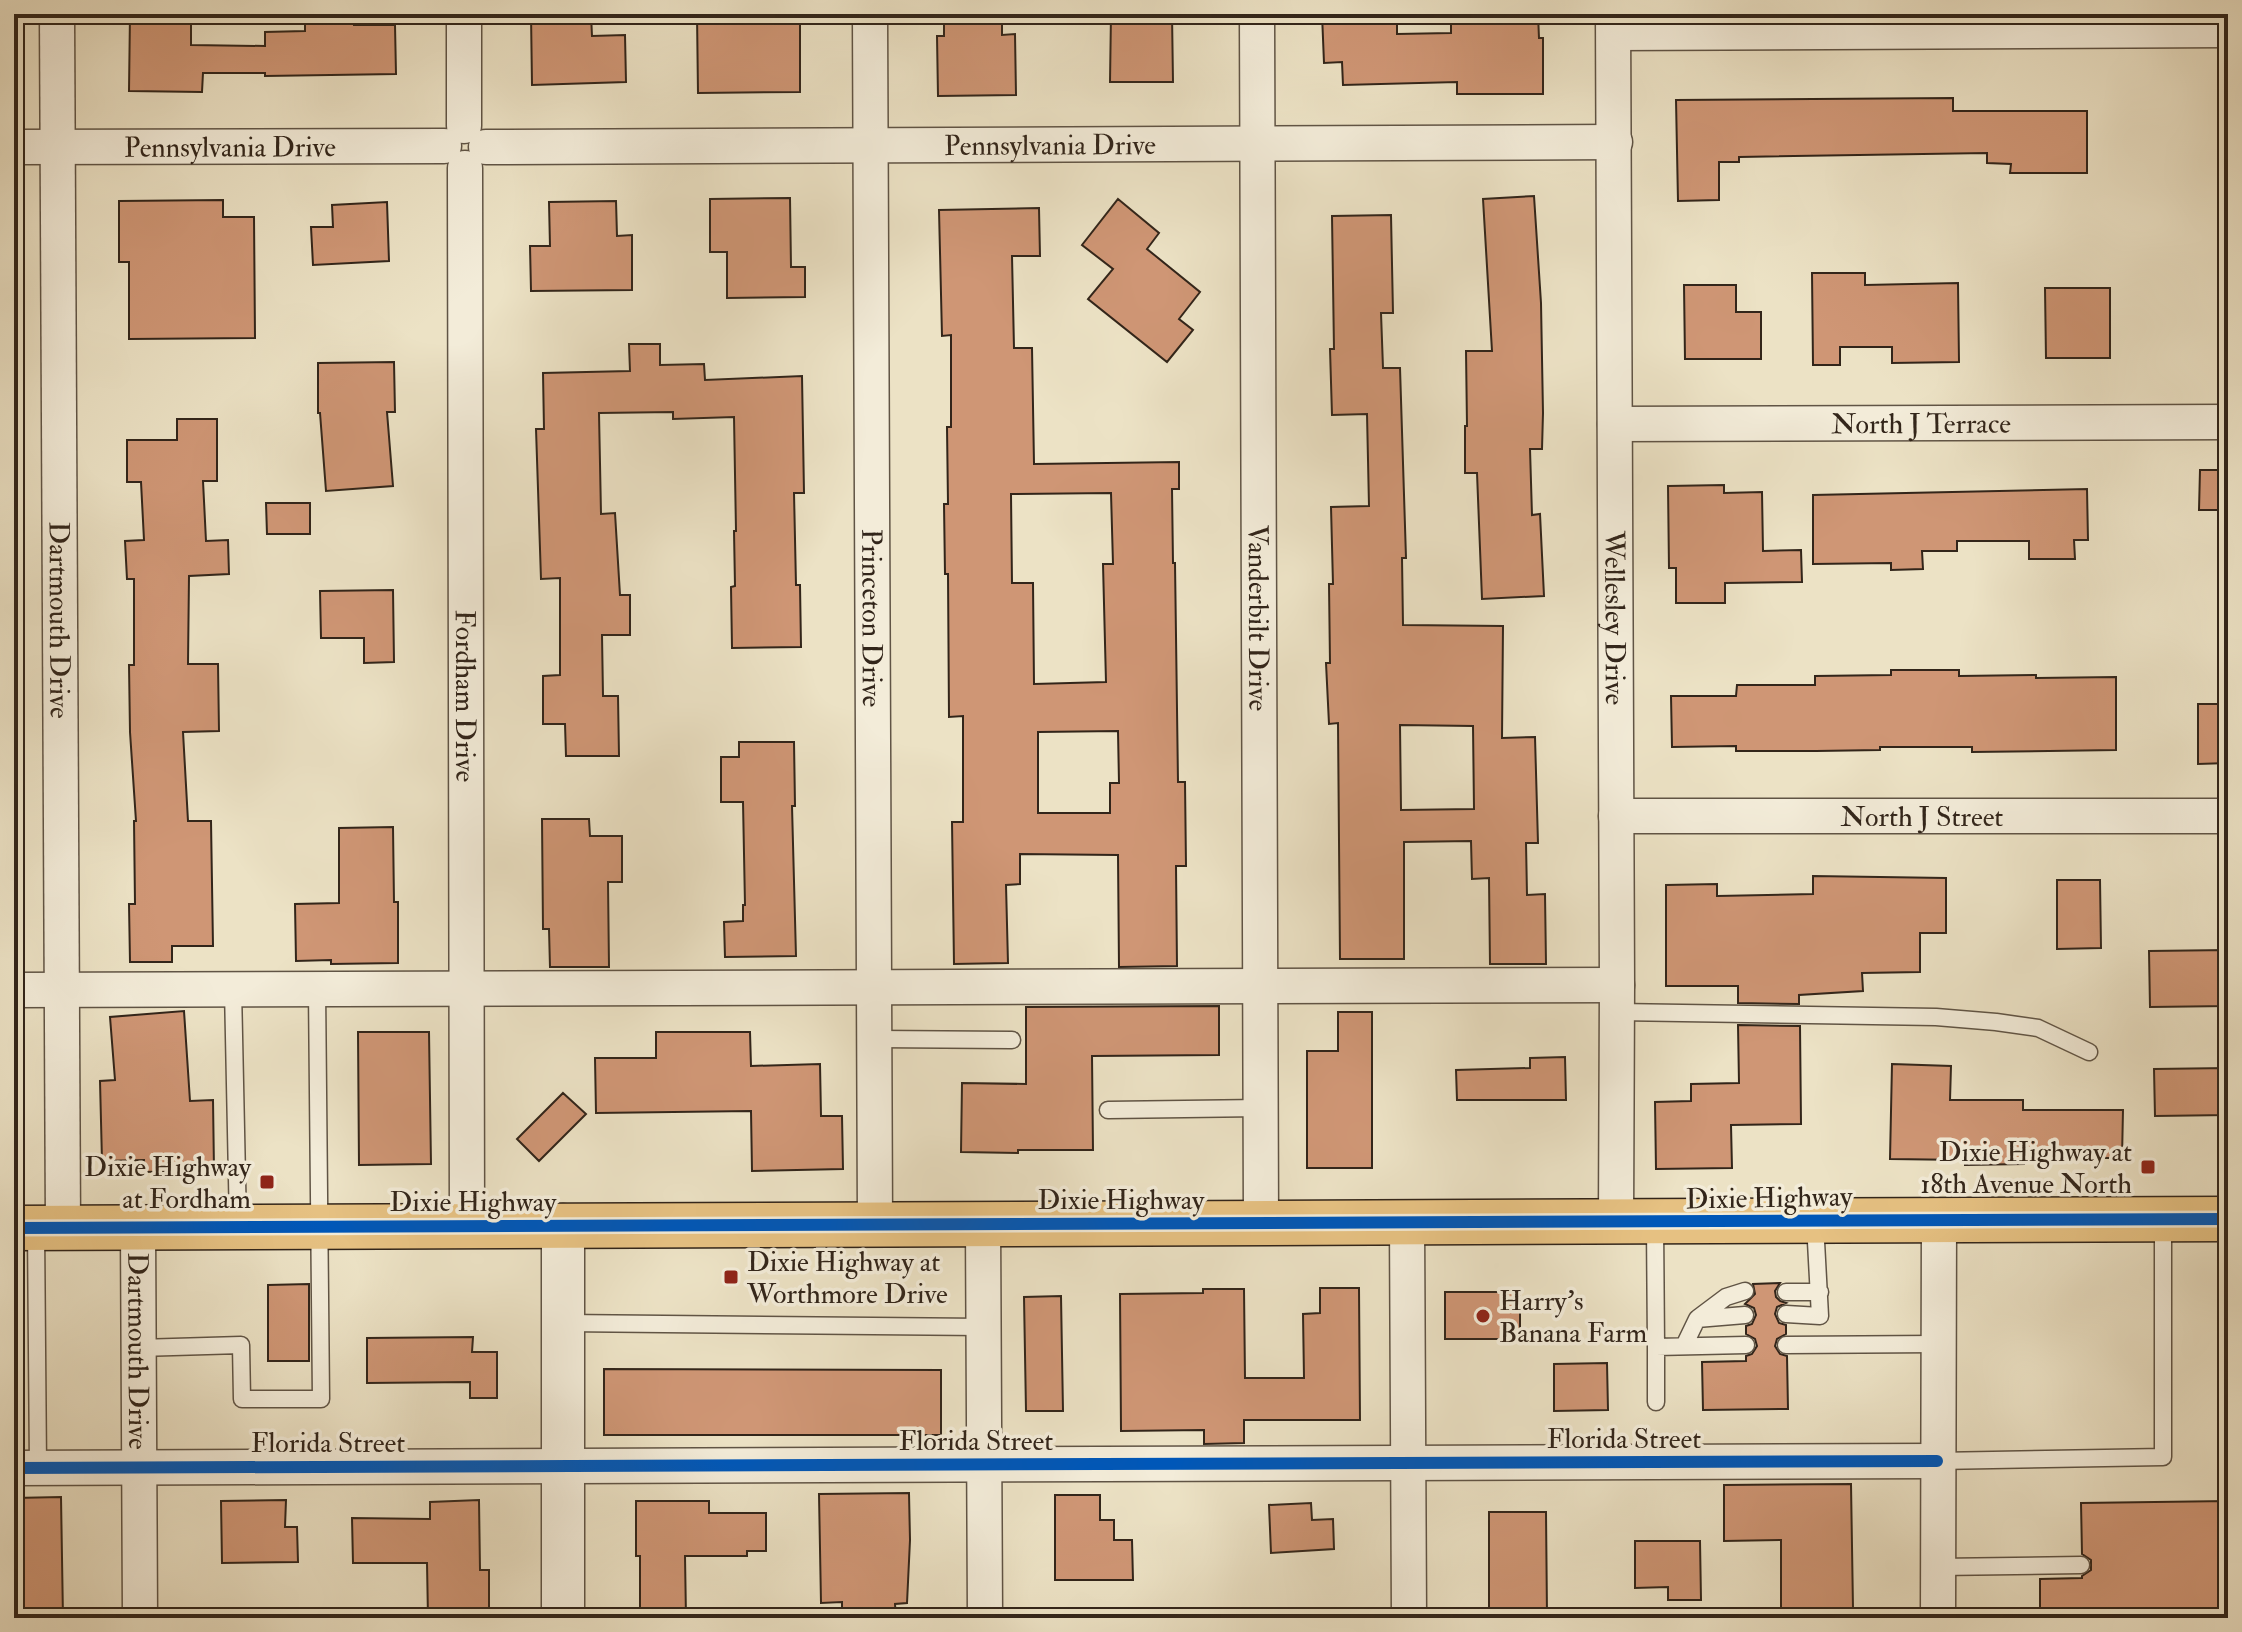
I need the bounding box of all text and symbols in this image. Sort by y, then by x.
street label: Pennsylvania Drive [944,128,1156,164]
street label: Pennsylvania Drive [124,130,336,166]
street label: North J Terrace [1831,407,2011,442]
street label: Dartmouth Drive [41,521,76,719]
street label: Vanderbilt Drive [1240,525,1275,712]
street label: Princeton Drive [853,529,889,708]
street label: Wellesley Drive [1596,530,1632,706]
street label: Fordham Drive [447,610,482,783]
street label: North J Street [1841,800,2003,835]
place label: Dixie Highway at 18th Avenue North [1920,1135,2132,1202]
place label: Dixie Highway at Fordham [84,1150,252,1217]
marker: Dixie Highway at 18th Avenue North [2139,1158,2157,1176]
marker: Dixie Highway at Fordham [258,1173,276,1191]
street label: Dixie Highway [1685,1180,1853,1217]
street label: Dixie Highway [1038,1183,1205,1218]
street label: Dixie Highway [390,1185,557,1220]
place label: Dixie Highway at Worthmore Drive [746,1245,948,1312]
street label: Dartmouth Drive [119,1252,155,1450]
marker: Dixie Highway at Worthmore Drive [722,1268,740,1286]
place label: Harry's Banana Farm [1499,1284,1647,1351]
marker: Harry's Banana Farm [1474,1307,1492,1325]
street label: Florida Street [1547,1422,1701,1457]
street label: Florida Street [899,1424,1053,1459]
street label: Florida Street [251,1426,405,1461]

